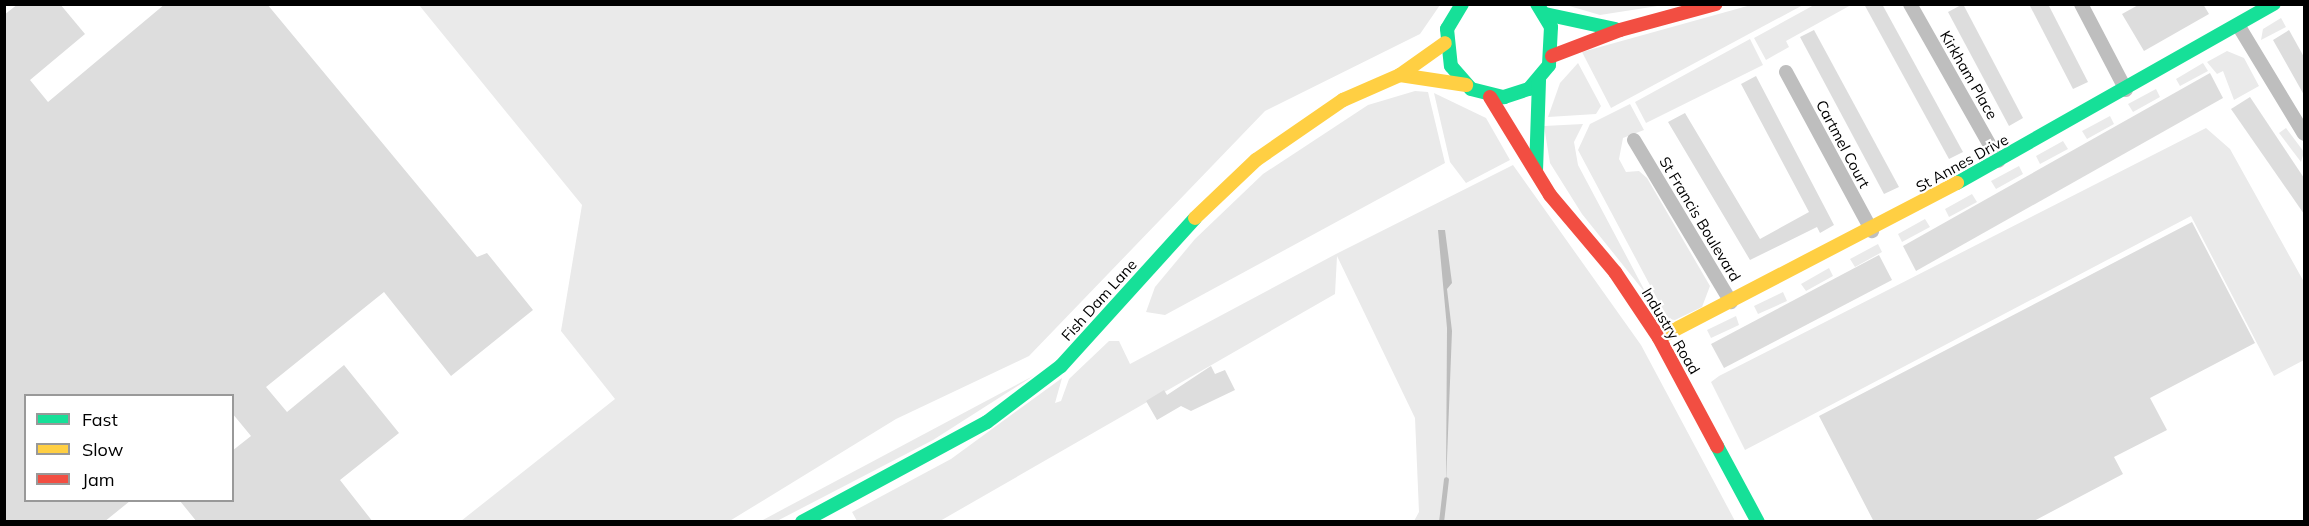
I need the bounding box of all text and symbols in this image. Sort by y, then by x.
street label: Kirkham Place [1936,28,2002,122]
street label: Cartmel Court [1812,97,1874,191]
street label: St Annes Drive [1913,130,2011,196]
street label: St Francis Boulevard [1656,153,1744,285]
street label: Fish Dam Lane [1058,255,1140,345]
street label: Industry Road [1638,285,1704,377]
legend [24,394,234,502]
text: Fast [82,408,118,431]
text: Slow [82,438,123,461]
text: Jam [82,468,115,491]

